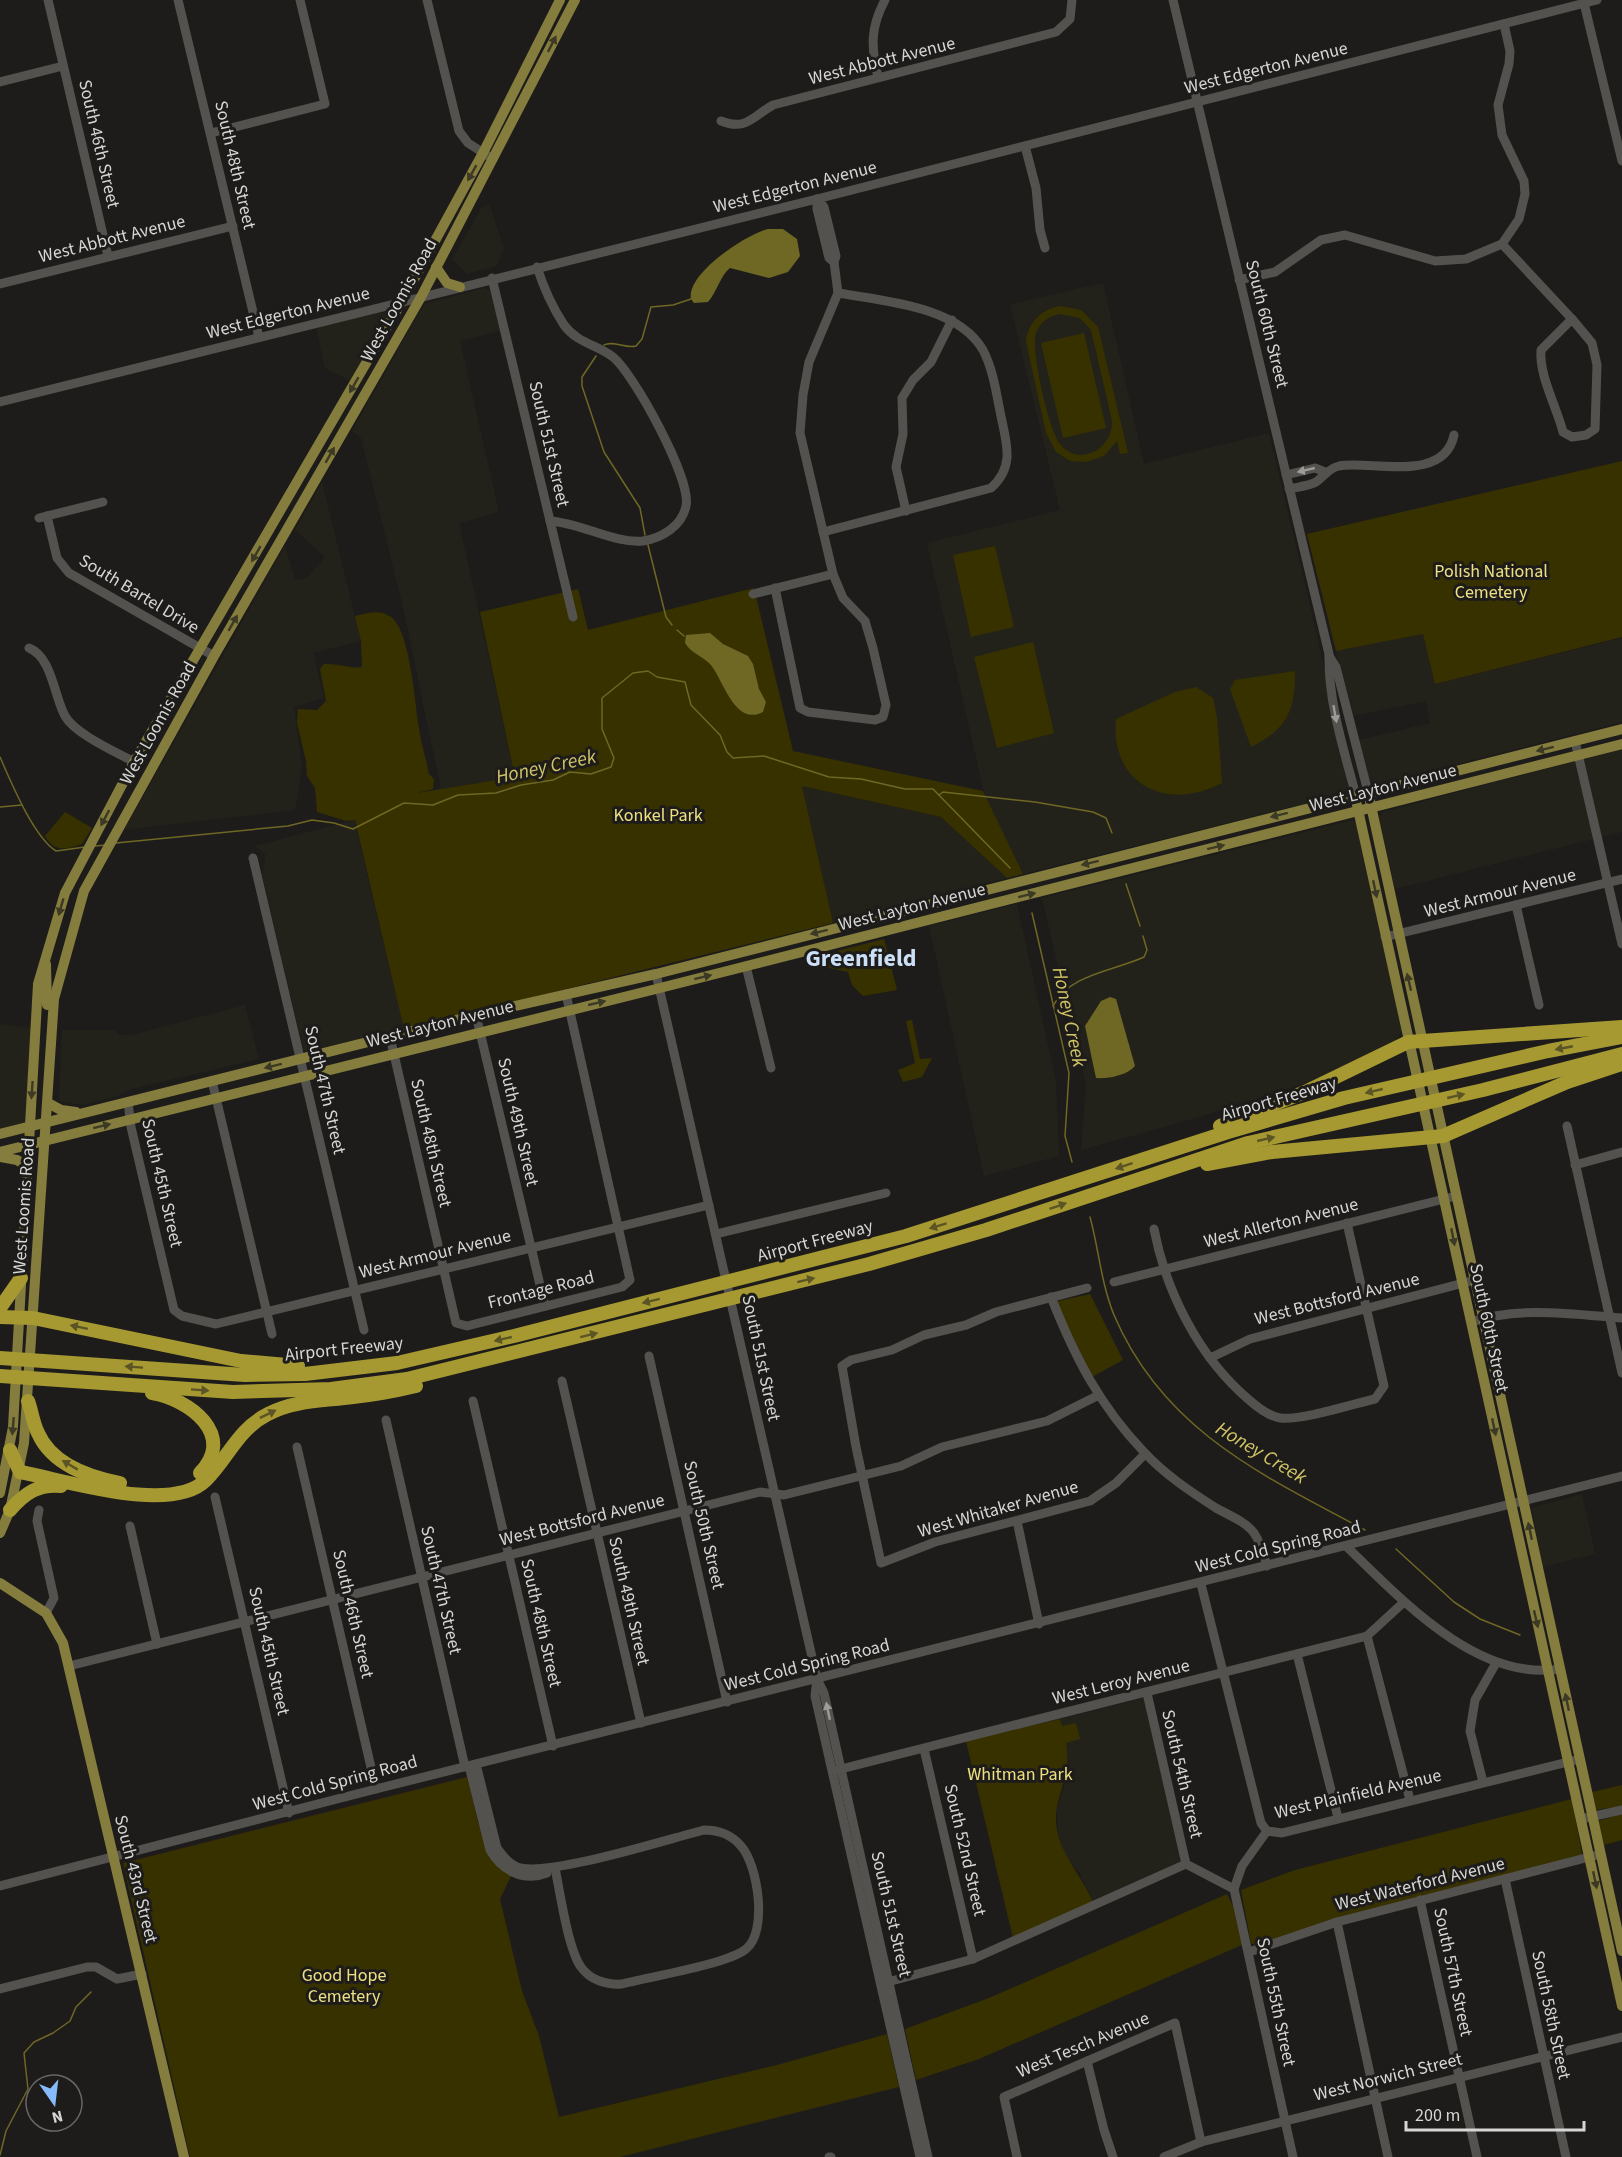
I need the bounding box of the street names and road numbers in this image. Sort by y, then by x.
street label: West Abbott Avenue [806,31,958,91]
street label: West Edgerton Avenue [1182,36,1350,100]
street label: South 46th Street [72,77,126,211]
street label: South 48th Street [208,98,262,232]
street label: West Edgerton Avenue [711,155,879,219]
street label: West Abbott Avenue [36,209,188,269]
street label: West Loomis Road [355,234,443,366]
street label: South 60th Street [1239,257,1295,391]
street label: West Edgerton Avenue [204,281,372,345]
street label: South 51st Street [522,379,576,509]
street label: South Bartel Drive [74,548,204,640]
street label: West Loomis Road [114,657,202,789]
street label: West Layton Avenue [1307,758,1459,818]
street label: West Armour Avenue [1421,862,1579,924]
street label: West Layton Avenue [836,877,988,937]
street label: West Layton Avenue [364,994,516,1054]
street label: South 47th Street [298,1023,352,1157]
street label: South 49th Street [491,1055,545,1189]
street label: Airport Freeway [1218,1070,1340,1127]
street label: South 48th Street [404,1076,458,1210]
street label: South 45th Street [135,1116,189,1250]
street label: West Loomis Road [7,1137,41,1275]
street label: West Allerton Avenue [1201,1192,1361,1254]
street label: Airport Freeway [754,1213,876,1268]
street label: West Armour Avenue [356,1223,514,1285]
street label: South 60th Street [1463,1261,1515,1395]
street label: Frontage Road [485,1265,597,1315]
street label: West Bottsford Avenue [1252,1266,1422,1332]
street label: South 51st Street [735,1293,787,1423]
street label: Airport Freeway [284,1330,405,1368]
street label: South 50th Street [677,1458,731,1592]
street label: West Whitaker Avenue [915,1474,1081,1544]
street label: West Bottsford Avenue [497,1487,667,1553]
street label: West Cold Spring Road [1193,1514,1363,1580]
street label: South 47th Street [414,1523,468,1657]
street label: South 49th Street [602,1534,656,1668]
street label: South 46th Street [326,1547,380,1681]
street label: South 48th Street [514,1556,568,1690]
street label: South 45th Street [242,1584,296,1718]
street label: West Cold Spring Road [722,1632,892,1698]
street label: West Leroy Avenue [1050,1653,1192,1711]
street label: South 54th Street [1155,1707,1209,1841]
street label: West Cold Spring Road [250,1749,420,1817]
street label: West Plainfield Avenue [1272,1763,1444,1825]
street label: South 52nd Street [938,1781,992,1919]
street label: South 43rd Street [108,1812,164,1946]
street label: South 51st Street [864,1849,918,1979]
street label: West Waterford Avenue [1333,1851,1507,1917]
street label: South 57th Street [1427,1905,1479,2039]
street label: South 55th Street [1250,1935,1302,2069]
street label: South 58th Street [1525,1948,1577,2082]
street label: West Tesch Avenue [1013,2006,1153,2084]
street label: West Norwich Street [1311,2046,1465,2108]

